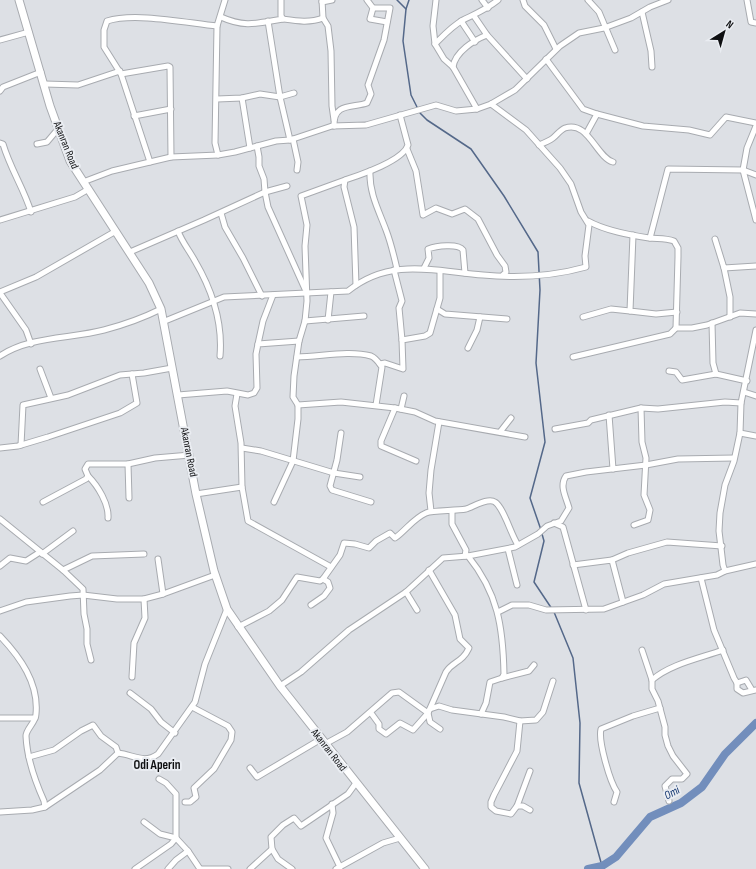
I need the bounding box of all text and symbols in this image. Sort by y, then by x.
north arrow [704,12,744,52]
text: N [723,17,736,31]
street label: Akanran Road [50,118,82,171]
street label: Akanran Road [178,425,200,478]
street label: Akanran Road [308,726,350,774]
district label: Odi Aperin [133,757,181,773]
water label: Omi [662,782,683,803]

